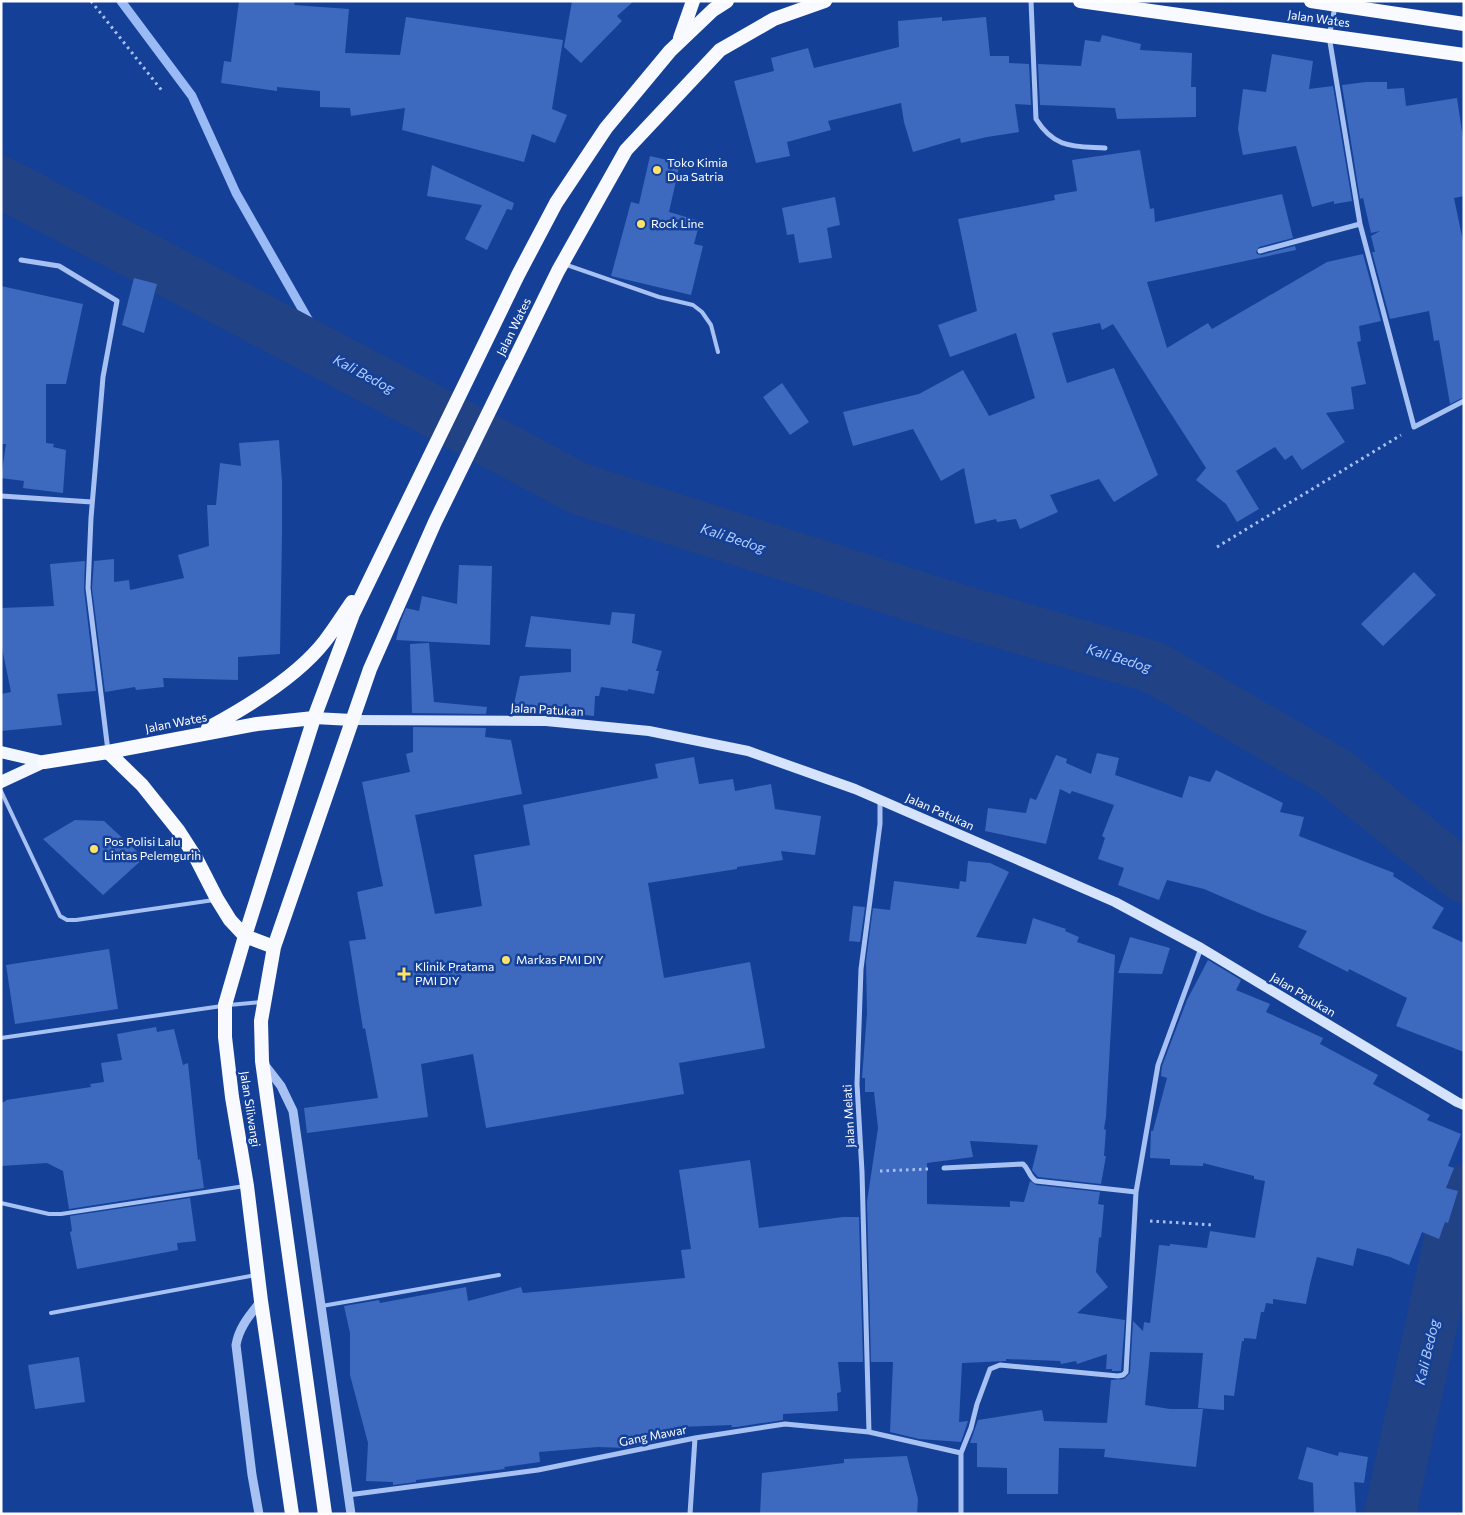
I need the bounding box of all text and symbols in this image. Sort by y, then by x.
street label: Jalan Wates [1287,7,1351,30]
place label: Toko Kimia Dua Satria [667,155,728,183]
marker: Toko Kimia Dua Satria [651,164,663,176]
place label: Rock Line [651,216,704,230]
marker: Rock Line [635,218,647,230]
street label: Jalan Wates [493,295,534,358]
water label: Kali Bedog [331,350,399,397]
water label: Kali Bedog [699,519,769,556]
water label: Kali Bedog [1085,640,1155,676]
street label: Jalan Patukan [510,700,584,719]
street label: Jalan Wates [144,709,208,736]
street label: Jalan Patukan [904,790,977,833]
place label: Pos Polisi Lalu Lintas Pelemgurih [104,834,201,862]
marker: Pos Polisi Lalu Lintas Pelemgurih [88,843,100,855]
place label: Markas PMI DIY [516,952,604,966]
marker: Markas PMI DIY [500,954,512,966]
place label: Klinik Pratama PMI DIY [415,959,494,987]
marker: Klinik Pratama PMI DIY [397,967,411,981]
street label: Jalan Patukan [1268,969,1339,1020]
street label: Jalan Siliwangi [237,1070,264,1148]
street label: Jalan Melati [839,1084,858,1148]
water label: Kali Bedog [1411,1316,1443,1386]
street label: Gang Mawar [618,1422,688,1448]

